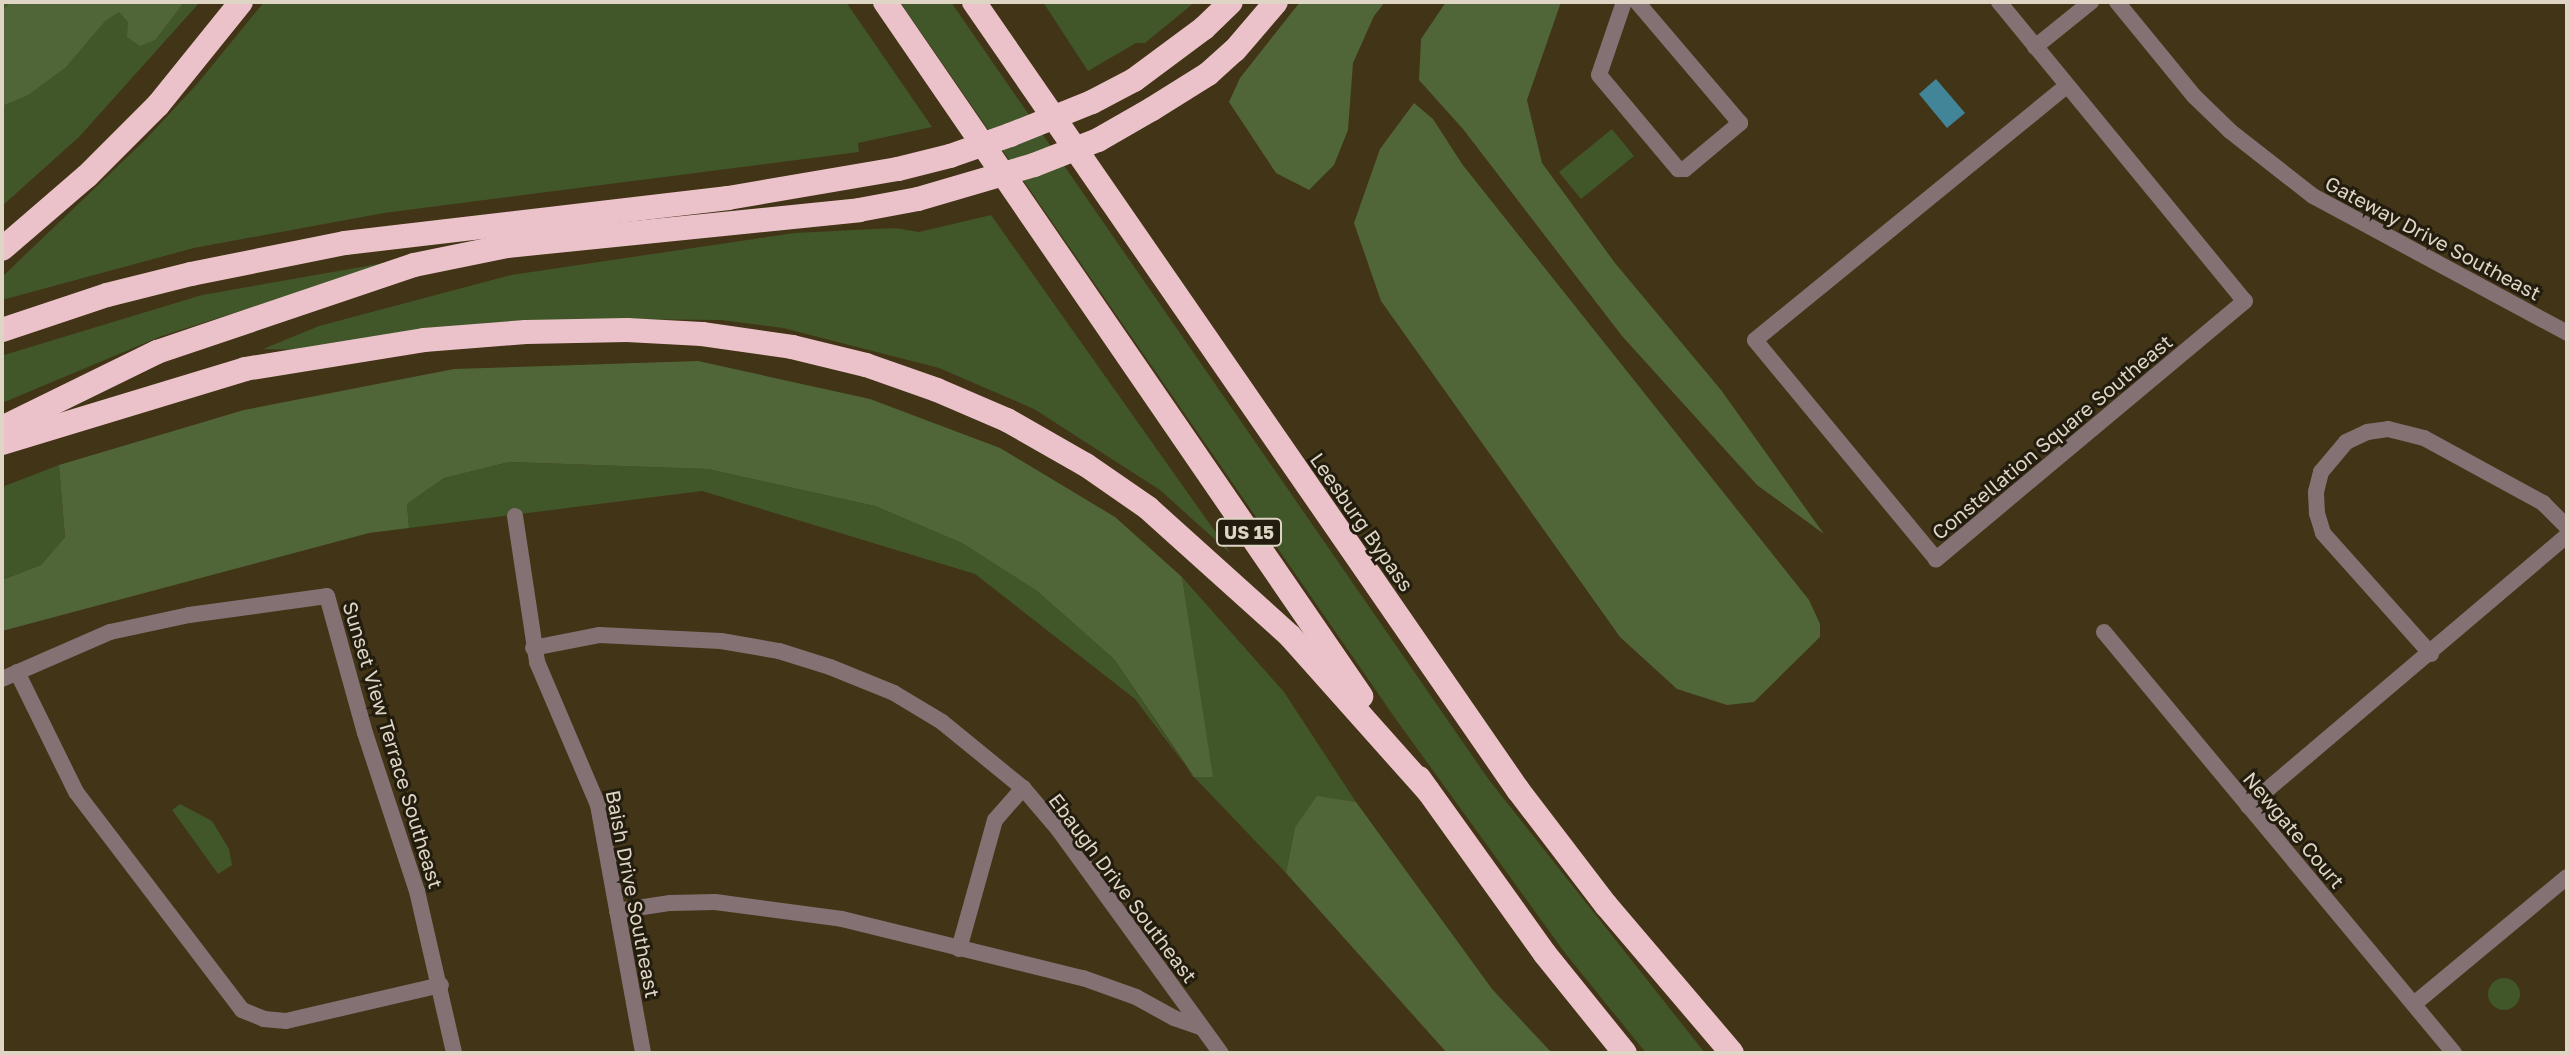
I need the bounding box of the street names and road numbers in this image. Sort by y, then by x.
street label: Gateway Drive Southeast [2321,171,2545,305]
street label: Constellation Square Southeast [1927,329,2177,545]
street label: Leesburg Bypass [1305,448,1419,596]
road number: US 15 [1215,518,1283,546]
street label: Sunset View Terrace Southeast [338,599,448,891]
street label: Newgate Court [2238,767,2350,893]
street label: Baish Drive Southeast [601,788,665,1000]
street label: Ebaugh Drive Southeast [1044,789,1202,987]

